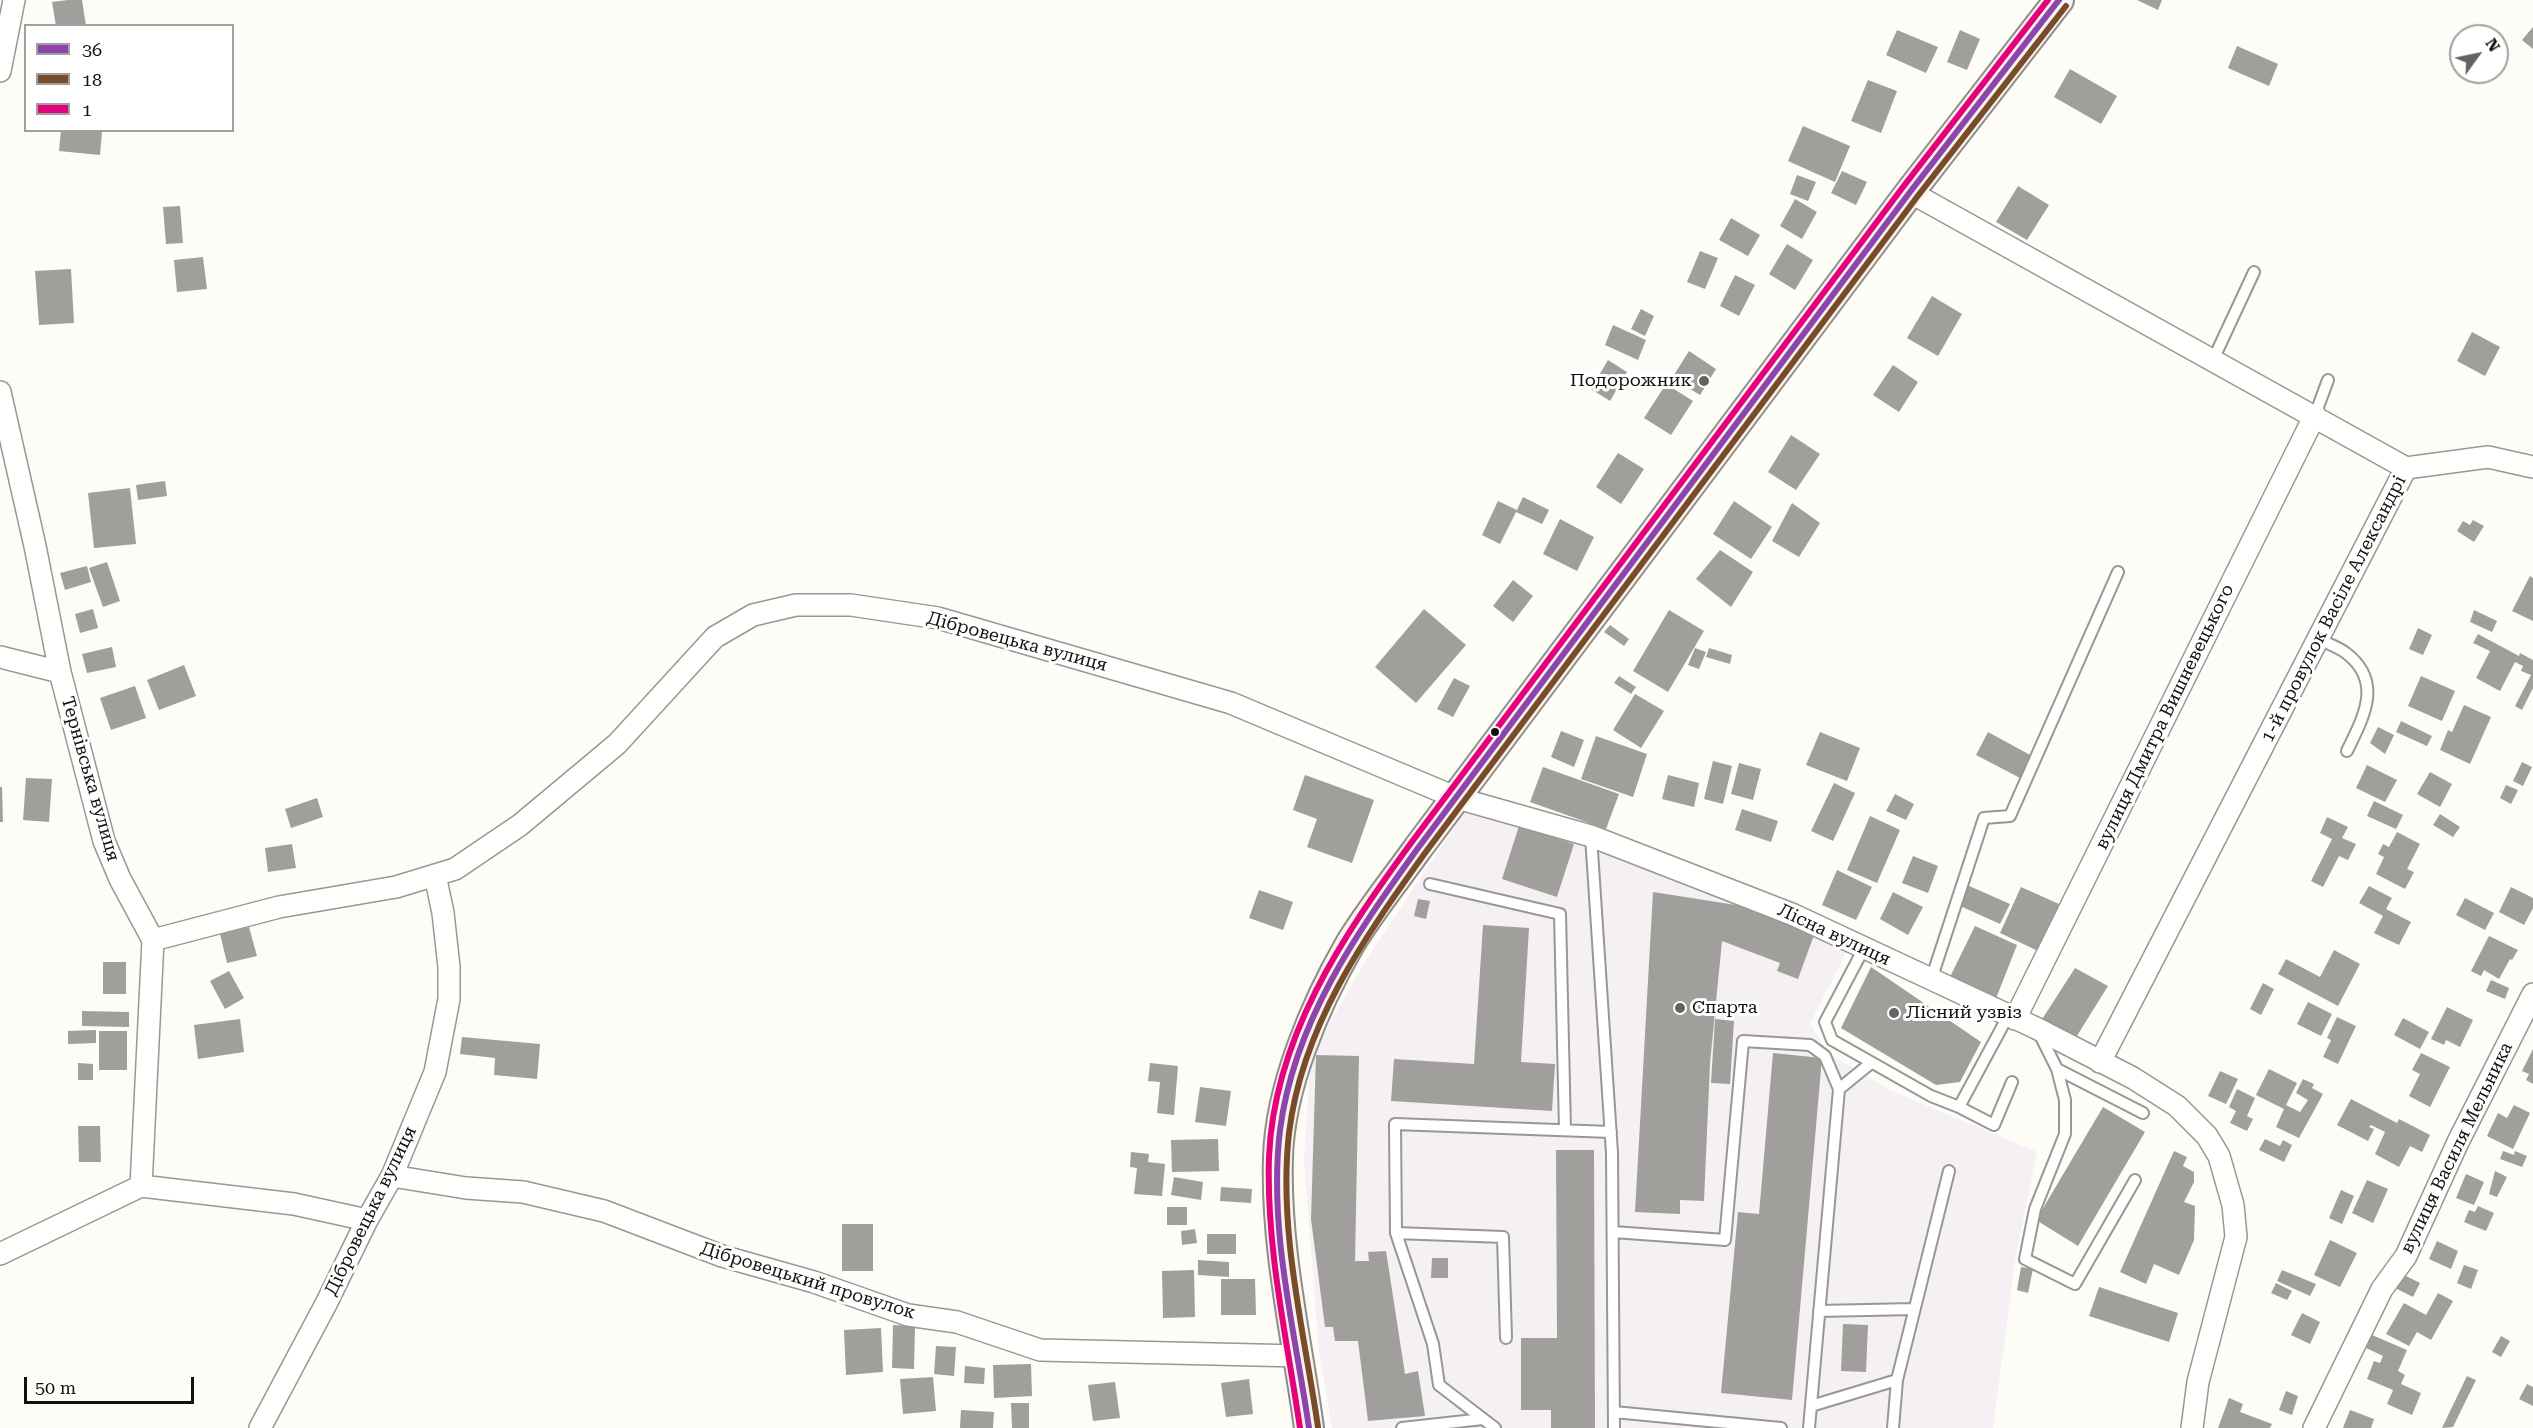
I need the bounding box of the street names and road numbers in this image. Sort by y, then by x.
street label: 1-й провулок Васіле Александрі [2257,472,2411,746]
street label: вулиця Дмитра Вишневецького [2091,581,2239,853]
street label: Дібровецька вулиця [924,608,1110,676]
street label: Тернівська вулиця [56,694,124,864]
street label: Лісна вулиця [1774,899,1894,971]
street label: вулиця Василя Мельника [2396,1039,2518,1257]
street label: Дібровецька вулиця [321,1123,421,1299]
street label: Дібровецький провулок [698,1238,918,1324]

